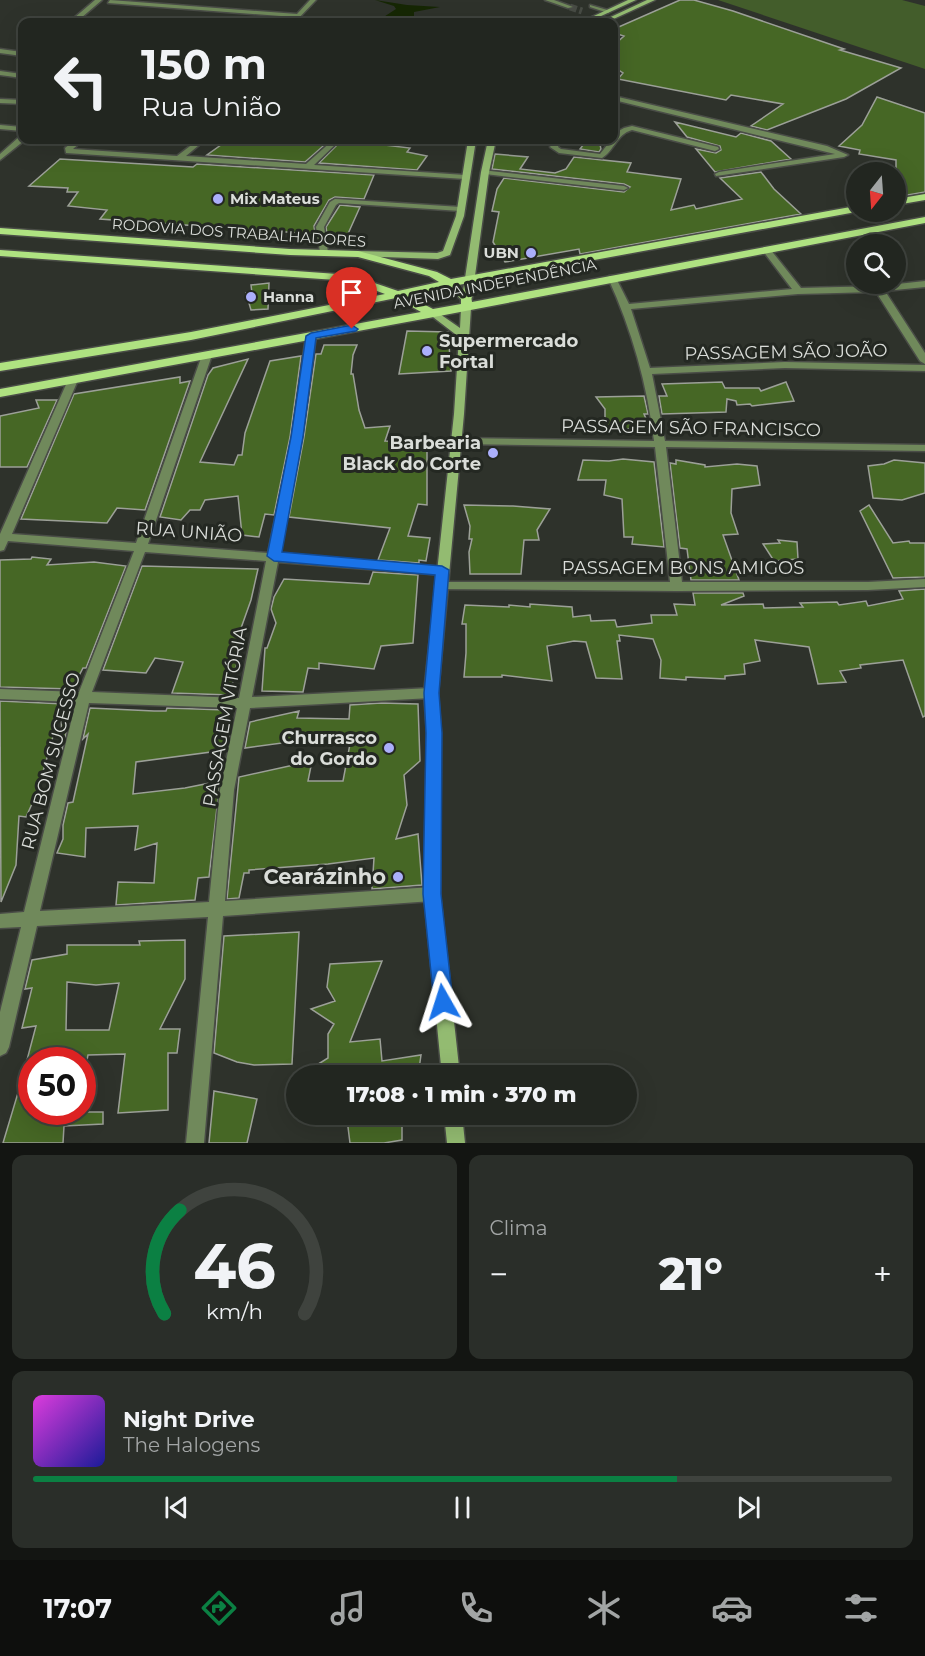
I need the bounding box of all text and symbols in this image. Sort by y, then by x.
text: 150 m [141,38,267,90]
icon: left [42,42,120,120]
text: Rua União [141,90,281,123]
north arrow [846,162,906,222]
map controls [846,162,906,294]
place label: Mix Mateus [230,189,320,208]
marker: Mix Mateus [211,192,225,206]
street label: RODOVIA DOS TRABALHADORES [111,214,367,251]
button: search [846,234,906,294]
place label: UBN [484,243,519,262]
marker: UBN [524,246,538,260]
street label: AVENIDA INDEPENDÊNCIA [392,254,598,313]
pin [326,267,377,329]
icon: arrive [335,276,368,309]
place label: Hanna [263,287,314,306]
marker: Hanna [244,290,258,304]
place label: Supermercado Fortal [439,330,579,373]
street label: PASSAGEM SÃO JOÃO [684,339,888,365]
marker: Supermercado Fortal [420,344,434,358]
street label: PASSAGEM SÃO FRANCISCO [561,415,821,441]
place label: Barbearia Black do Corte [342,432,481,475]
marker: Barbearia Black do Corte [486,446,500,460]
street label: RUA UNIÃO [135,517,243,547]
street label: PASSAGEM BONS AMIGOS [562,557,804,579]
street label: PASSAGEM VITÓRIA [198,625,252,809]
street label: RUA BOM SUCESSO [17,670,85,852]
place label: Churrasco do Gordo [281,727,377,770]
marker: Churrasco do Gordo [382,741,396,755]
place label: Cearázinho [264,864,386,889]
marker: Cearázinho [391,870,405,884]
position arrow [411,970,475,1034]
speed limit sign: 50 [18,1047,96,1125]
text: 17:08 · 1 min · 370 m [347,1081,576,1108]
text: Clima [490,1216,547,1240]
text: 46 [193,1228,276,1304]
text: 21° [659,1246,723,1301]
text: − [490,1254,508,1294]
text: + [873,1254,892,1294]
text: km/h [206,1298,263,1324]
text: Night Drive [123,1406,255,1433]
text: The Halogens [123,1433,260,1457]
icon: previous [160,1491,193,1524]
icon: pause [446,1491,479,1524]
icon: next [732,1491,765,1524]
icon: directions [198,1587,240,1629]
icon: music [327,1587,369,1629]
icon: phone [455,1587,497,1629]
icon: climate [583,1587,625,1629]
icon: car [711,1587,753,1629]
icon: filters [840,1587,882,1629]
text: 17:07 [43,1592,112,1625]

